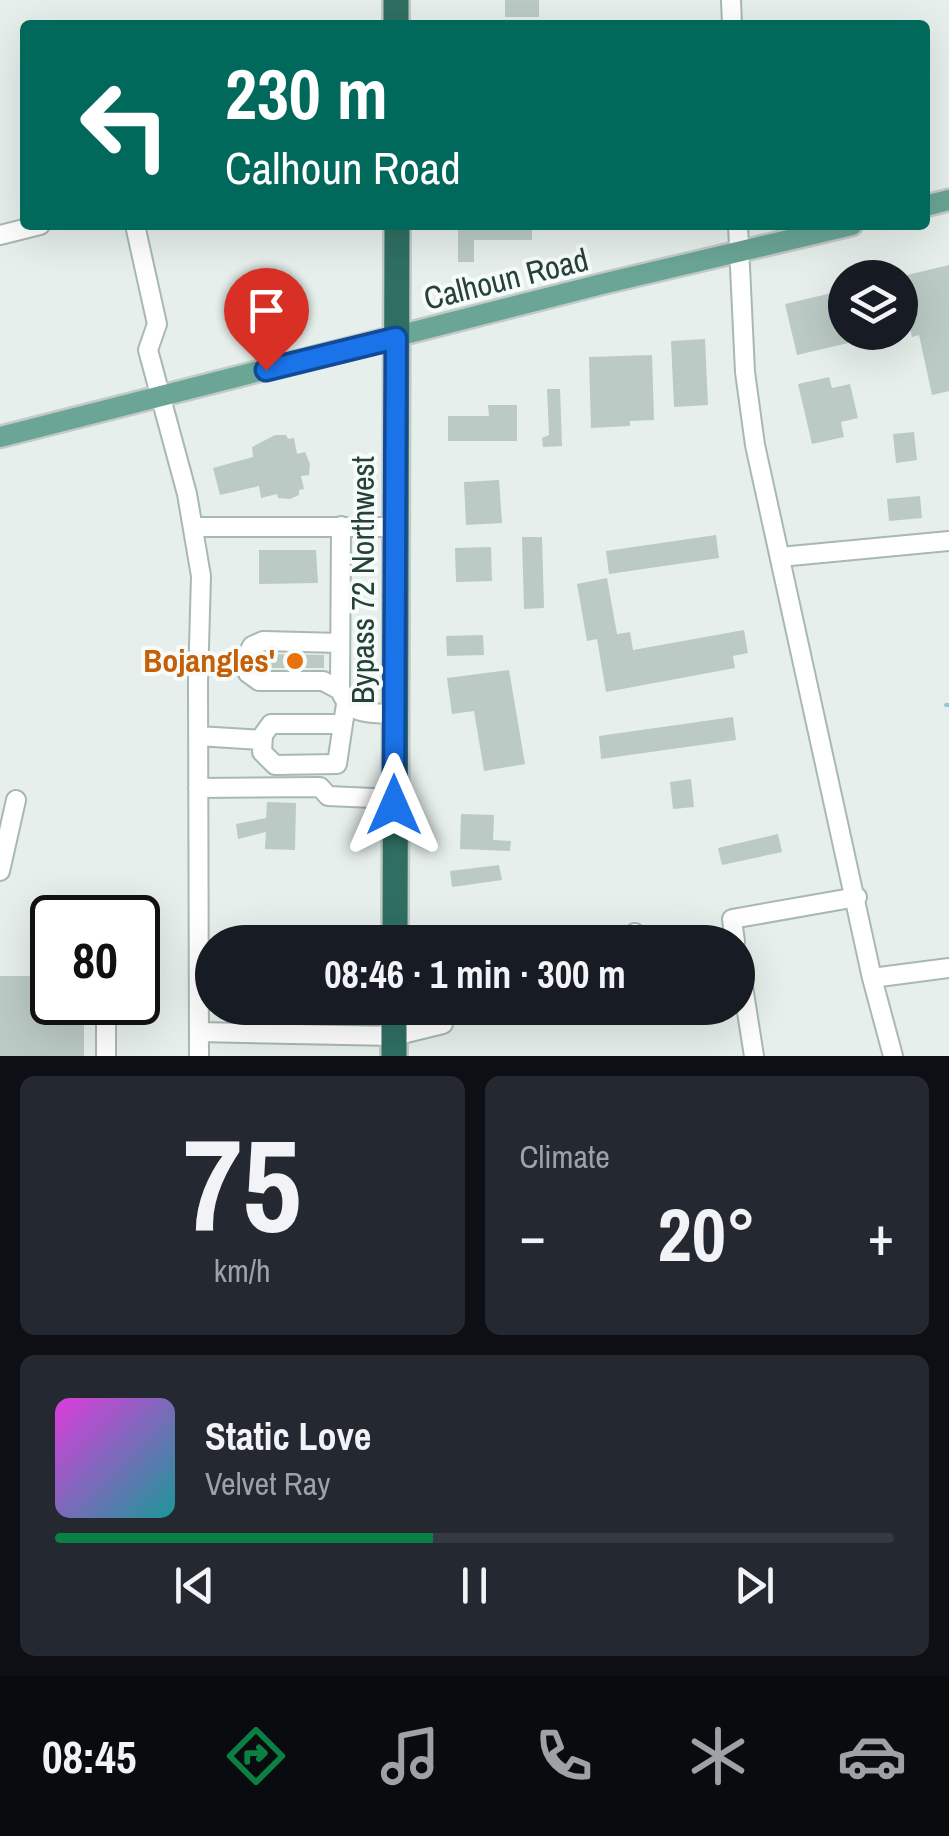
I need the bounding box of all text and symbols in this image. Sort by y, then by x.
text: 230 m [225,47,388,141]
icon: left [60,60,190,190]
text: Calhoun Road [225,137,461,198]
street label: Calhoun Road [419,237,592,320]
map controls [828,260,918,350]
button: layers [828,260,918,350]
pin [224,268,309,371]
icon: arrive [239,283,294,338]
street label: Bypass 72 Northwest [341,456,384,704]
place label: Bojangles' [143,639,275,682]
marker: Bojangles' [284,650,306,672]
position arrow [342,753,446,857]
speed limit sign: 80 [30,895,160,1025]
text: 08:46 · 1 min · 300 m [324,949,626,1000]
text: 75 [183,1096,302,1272]
text: Climate [520,1135,610,1178]
text: 20° [658,1183,756,1284]
text: − [520,1198,546,1272]
text: + [868,1198,894,1272]
text: km/h [214,1249,271,1292]
text: Static Love [205,1411,371,1462]
text: Velvet Ray [205,1462,330,1505]
icon: previous [167,1558,222,1613]
icon: pause [447,1558,502,1613]
icon: next [727,1558,782,1613]
icon: directions [221,1721,291,1791]
icon: music [375,1721,445,1791]
icon: phone [529,1721,599,1791]
icon: climate [683,1721,753,1791]
icon: car [837,1721,907,1791]
text: 08:45 [42,1726,136,1787]

